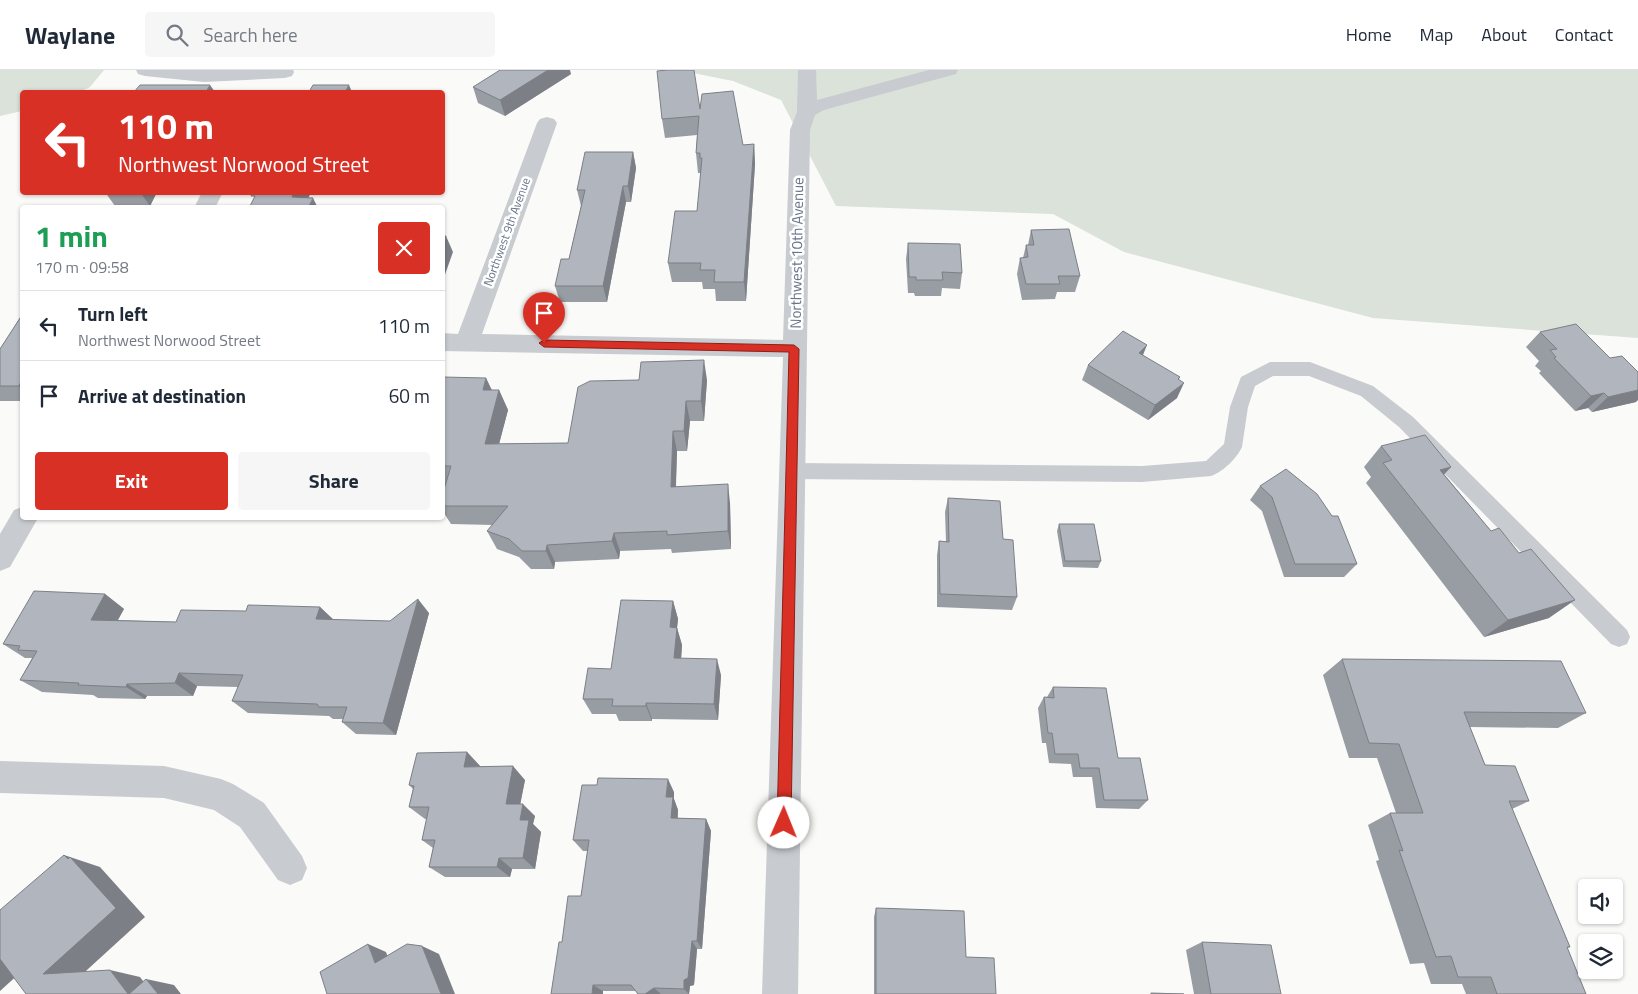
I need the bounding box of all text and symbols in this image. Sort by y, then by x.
search box [145,12,495,57]
text: Waylane [25,17,115,53]
text: Search here [203,20,298,49]
icon: search [163,21,191,49]
text: Home [1346,21,1392,48]
text: Map [1420,21,1453,48]
text: About [1481,21,1527,48]
text: Contact [1555,21,1613,48]
text: 110 m [118,99,214,153]
icon: left [35,110,100,175]
text: Northwest Norwood Street [118,147,369,181]
street label: Northwest 9th Avenue [478,175,535,289]
street label: Northwest 10th Avenue [784,177,809,329]
text: 1 min [35,213,108,259]
button: close [378,222,430,274]
text: 170 m · 09:58 [35,255,129,279]
pin [523,292,565,343]
text: Turn left [78,299,148,328]
icon: arrive [530,299,558,327]
text: 110 m [378,311,430,340]
icon: left [35,312,63,340]
text: Northwest Norwood Street [78,328,261,352]
text: Arrive at destination [78,381,246,410]
text: 60 m [389,381,430,410]
icon: arrive [35,382,63,410]
button: Exit [35,452,228,510]
button: Share [238,452,430,510]
position arrow [757,796,809,848]
map controls [1578,879,1623,979]
button: sound [1578,879,1623,924]
button: layers [1578,934,1623,979]

